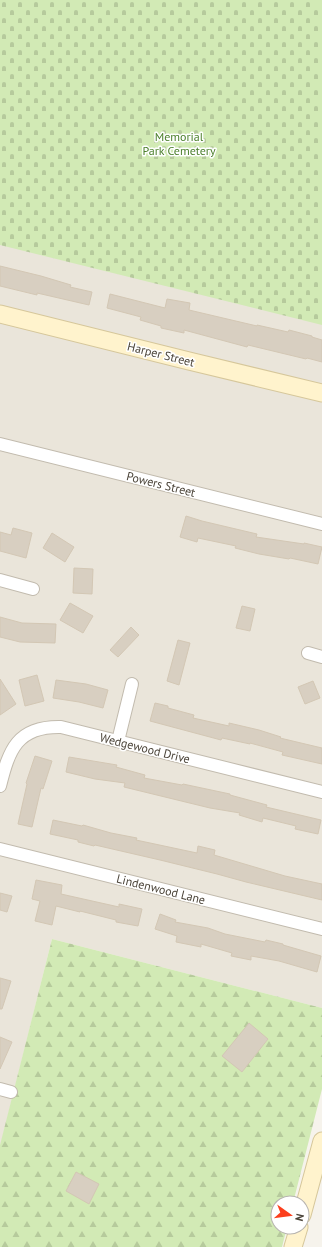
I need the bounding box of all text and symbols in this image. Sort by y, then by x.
park label: Memorial Park Cemetery [143,129,216,158]
street label: Harper Street [126,338,196,370]
street label: Powers Street [125,468,197,500]
street label: Wedgewood Drive [98,730,192,766]
street label: Lindenwood Lane [115,871,207,907]
north arrow [270,1195,310,1235]
text: N [292,1212,307,1223]

